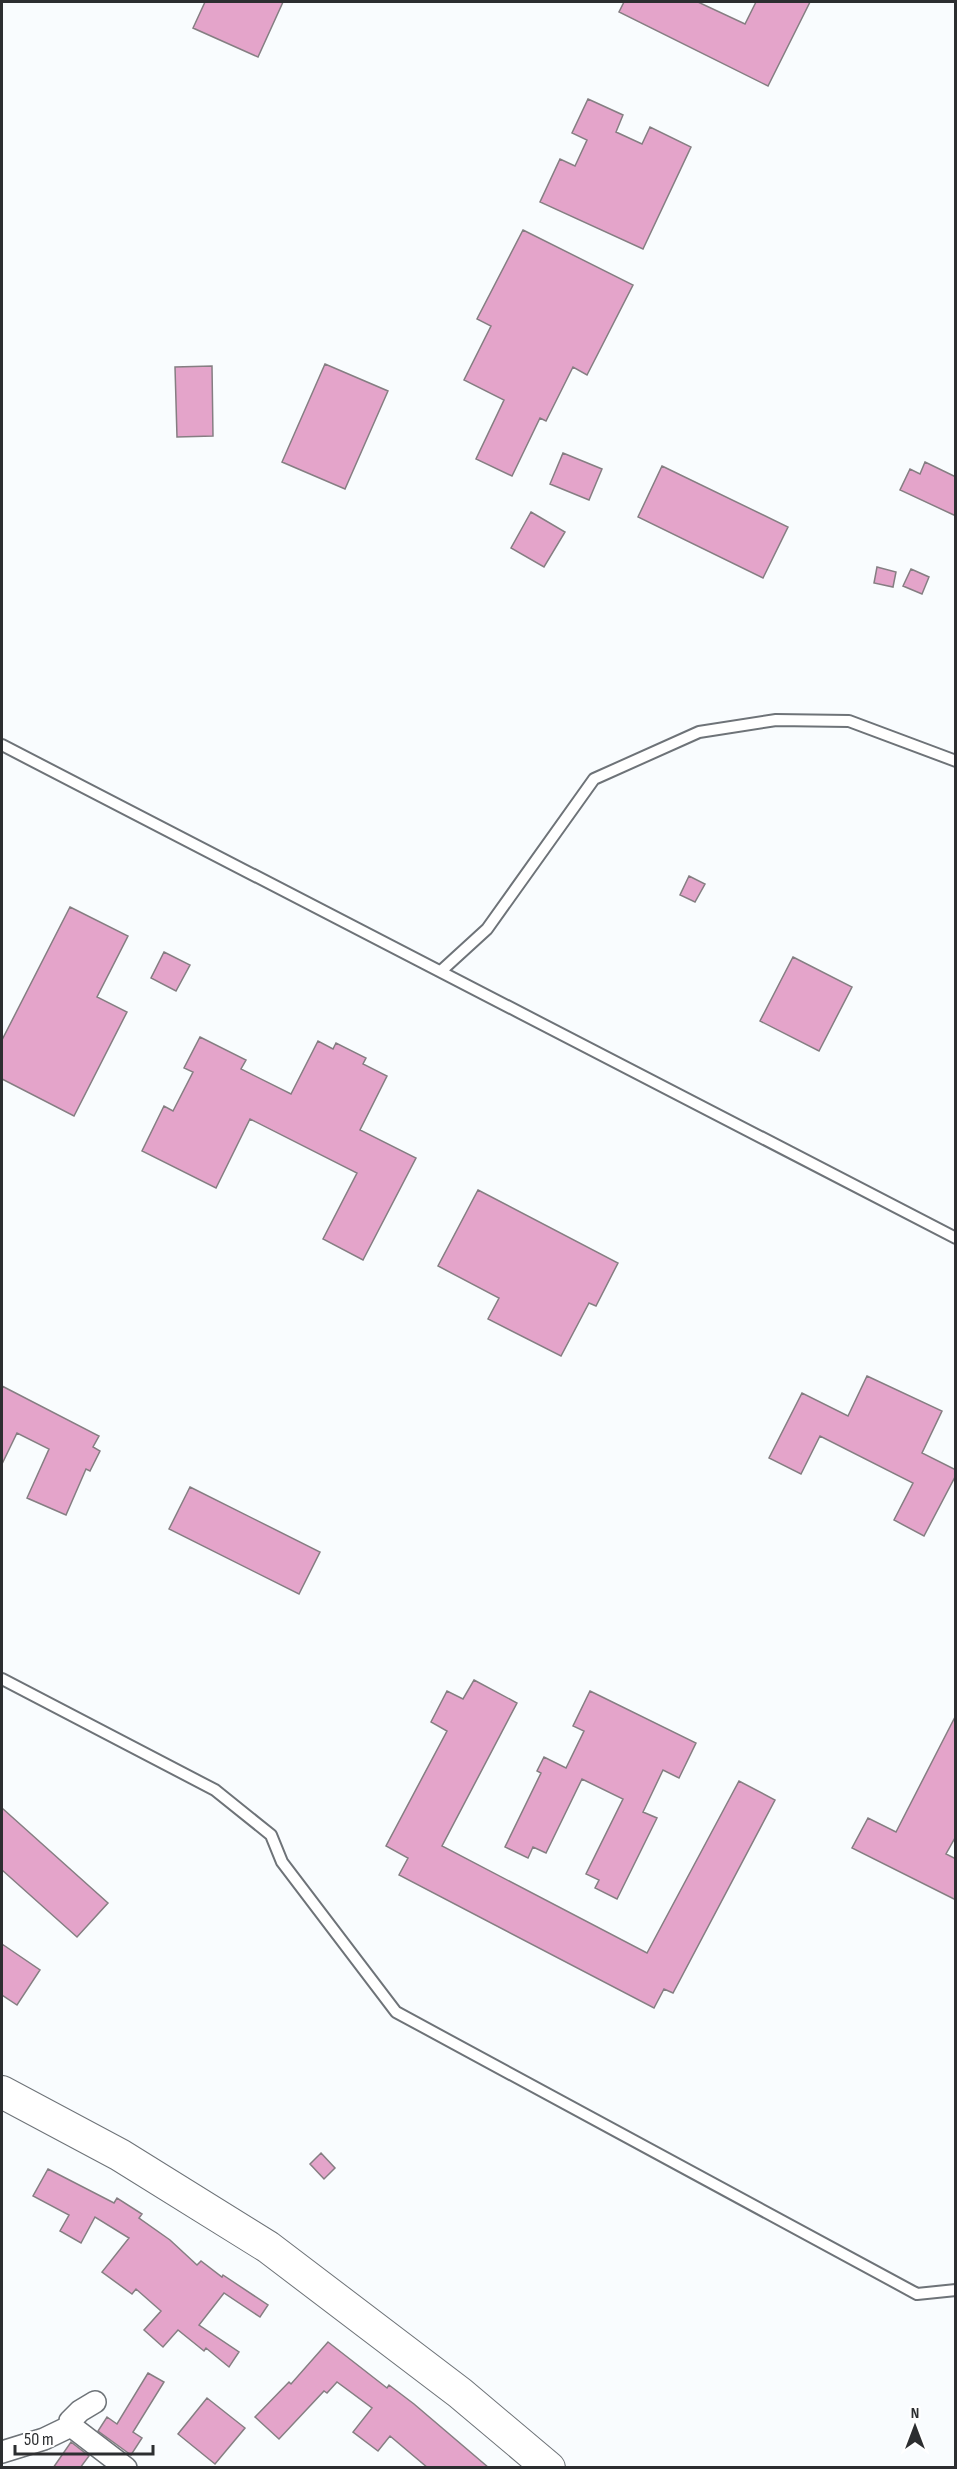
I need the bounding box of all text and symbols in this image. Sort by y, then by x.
north arrow [885,2397,945,2457]
text: N [911,2404,919,2423]
scale bar [15,2418,153,2456]
text: 50 m [24,2429,54,2450]

